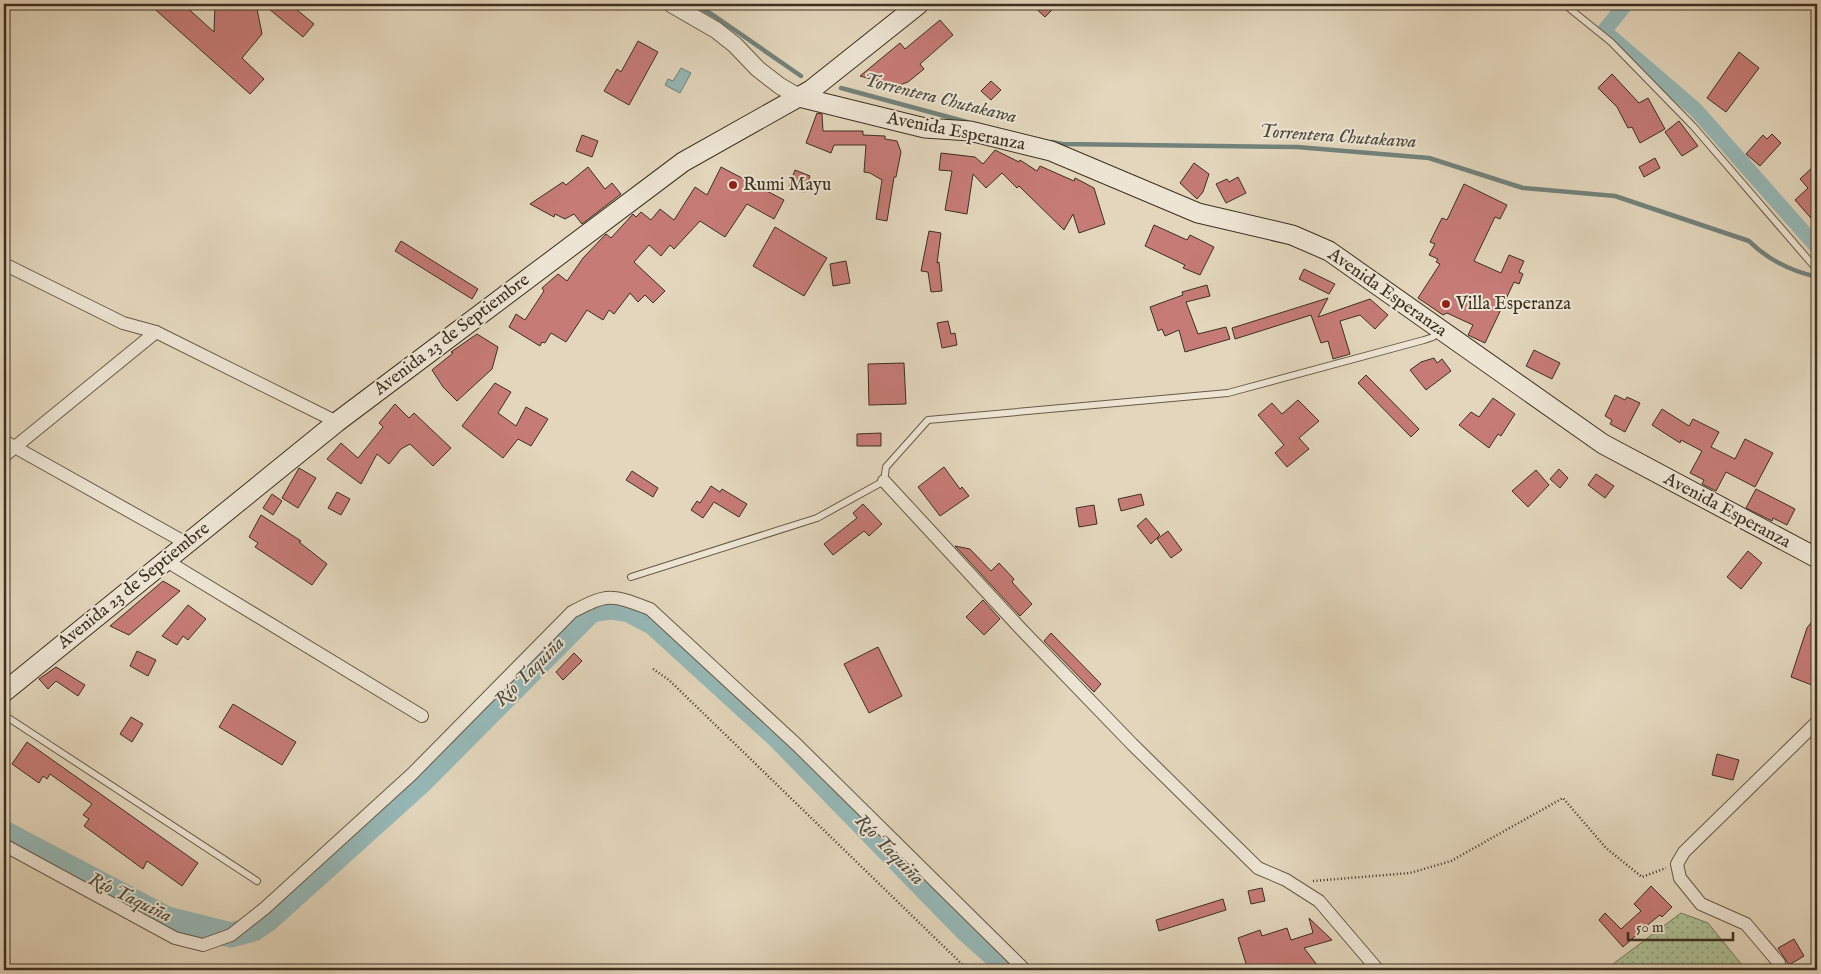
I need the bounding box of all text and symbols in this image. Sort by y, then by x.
water label: Torrentera Chutakawa [861,68,1019,130]
street label: Avenida Esperanza [884,107,1027,157]
water label: Torrentera Chutakawa [1259,120,1417,154]
place label: Rumi Mayu [743,174,831,197]
marker: Rumi Mayu [727,179,739,191]
street label: Avenida Esperanza [1322,243,1451,343]
street label: Avenida 23 de Septiembre [369,269,534,402]
place label: Villa Esperanza [1455,293,1571,316]
marker: Villa Esperanza [1440,298,1452,310]
street label: Avenida Esperanza [1659,467,1795,554]
street label: Avenida 23 de Septiembre [52,518,215,655]
water label: Río Taquiña [490,632,570,712]
water label: Río Taquiña [849,809,929,891]
water label: Río Taquiña [84,868,176,928]
scale bar [1628,909,1734,941]
text: 50 m [1636,918,1664,937]

